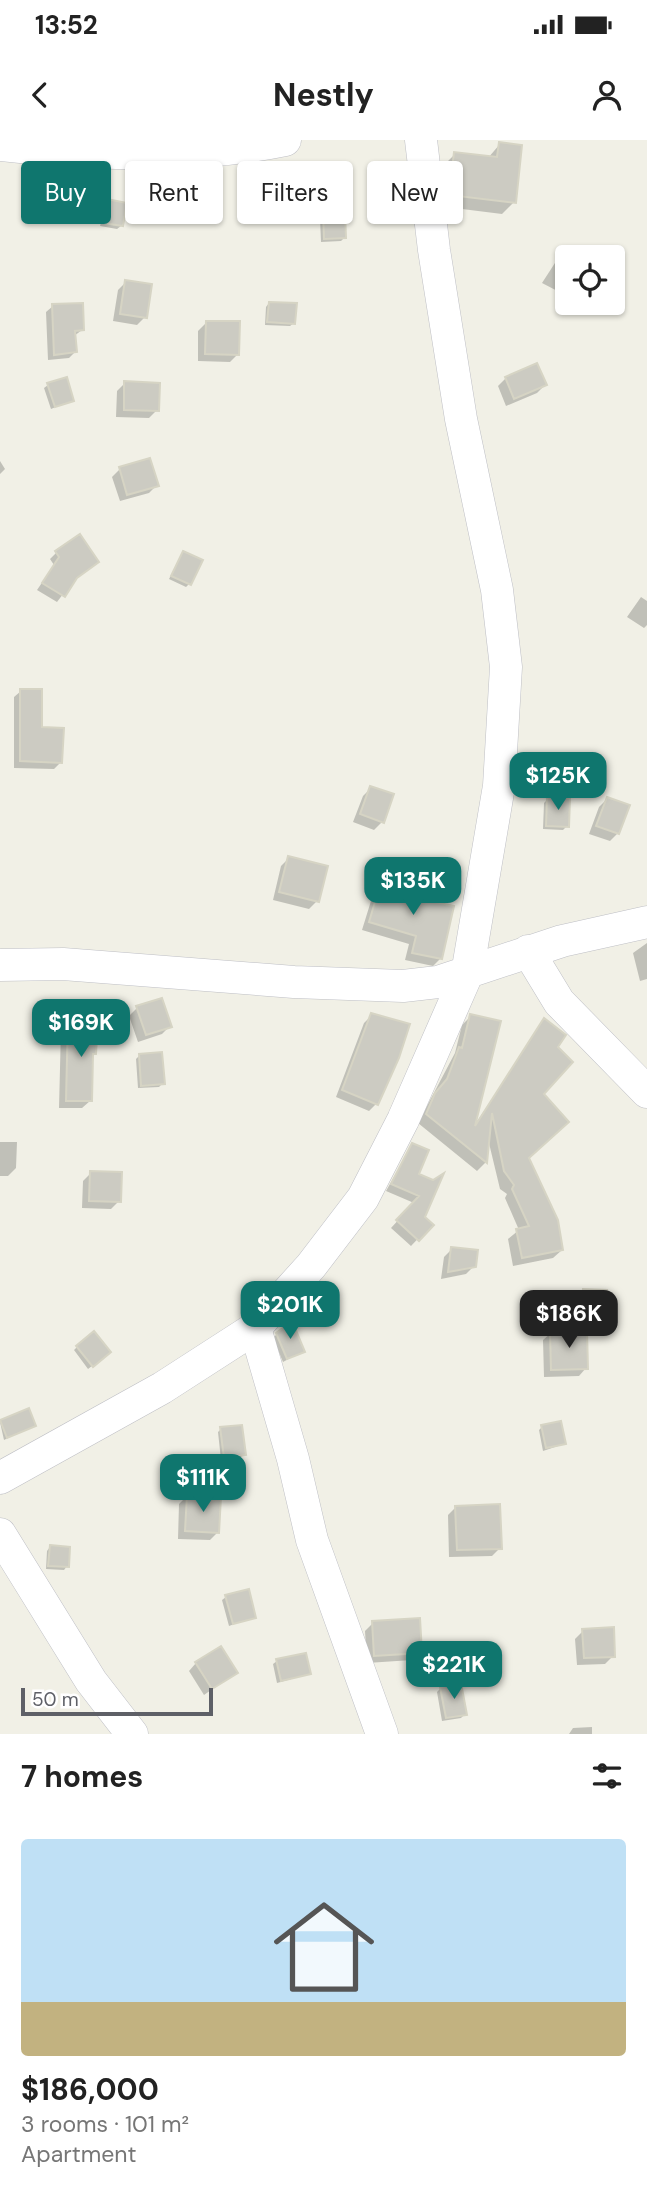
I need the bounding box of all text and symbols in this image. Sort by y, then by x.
text: 13:52 [35,8,98,42]
text: Nestly [273,74,374,116]
icon: back [21,76,59,114]
icon: person [588,76,626,114]
chip: Buy [21,161,111,224]
chip: Rent [125,161,223,224]
chip: Filters [237,161,353,224]
chip: New [367,161,463,224]
map controls [555,245,625,315]
button: locate [555,245,625,315]
pin: $125K [509,752,607,812]
text: $125K [526,760,590,790]
pin: $135K [364,858,462,917]
text: $135K [380,865,446,895]
pin: $169K [32,1000,130,1059]
text: $169K [48,1007,114,1037]
pin: $201K [241,1282,339,1341]
text: $201K [257,1289,323,1319]
pin: $186K [520,1290,618,1350]
text: $186K [536,1298,602,1328]
pin: $111K [154,1454,252,1514]
text: $111K [176,1462,230,1492]
pin: $221K [405,1642,503,1701]
text: $221K [422,1649,486,1679]
scale bar [21,1685,214,1717]
text: 50 m [32,1687,79,1712]
text: 7 homes [21,1757,143,1796]
icon: filters [588,1757,626,1795]
icon: home [261,1884,387,2010]
text: $186,000 [21,2070,159,2109]
text: 3 rooms · 101 m² [21,2109,189,2139]
text: Apartment [21,2139,136,2169]

